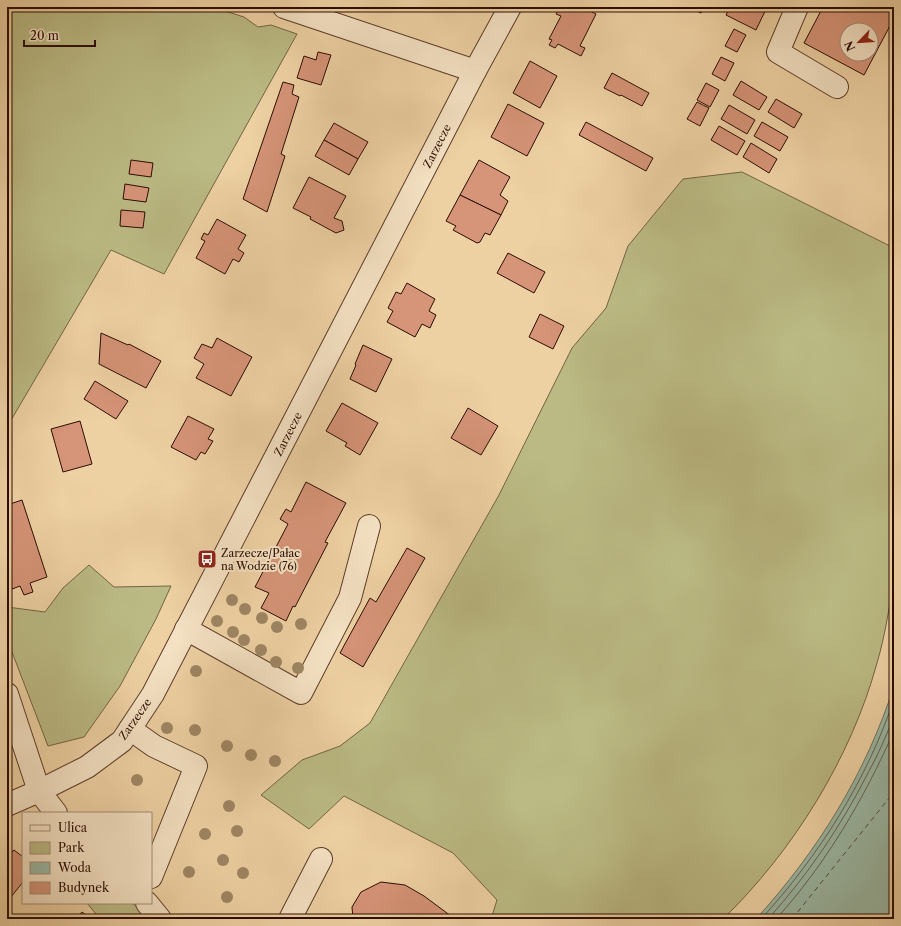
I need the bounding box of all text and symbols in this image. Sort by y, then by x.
scale bar [24,22,95,48]
north arrow [839,22,879,62]
text: 20 m [30,28,59,43]
text: N [841,39,858,54]
street label: Zarzecze [420,122,454,170]
street label: Zarzecze [271,410,305,458]
place label: Zarzecze/Pałac na Wodzie (76) [221,546,300,573]
bus stop icon: Zarzecze/Pałac na Wodzie (76) [196,548,218,570]
street label: Zarzecze [116,696,154,742]
legend [22,812,152,904]
text: Ulica [58,820,88,835]
text: Park [58,840,85,855]
text: Woda [57,860,92,875]
text: Budynek [58,880,110,895]

